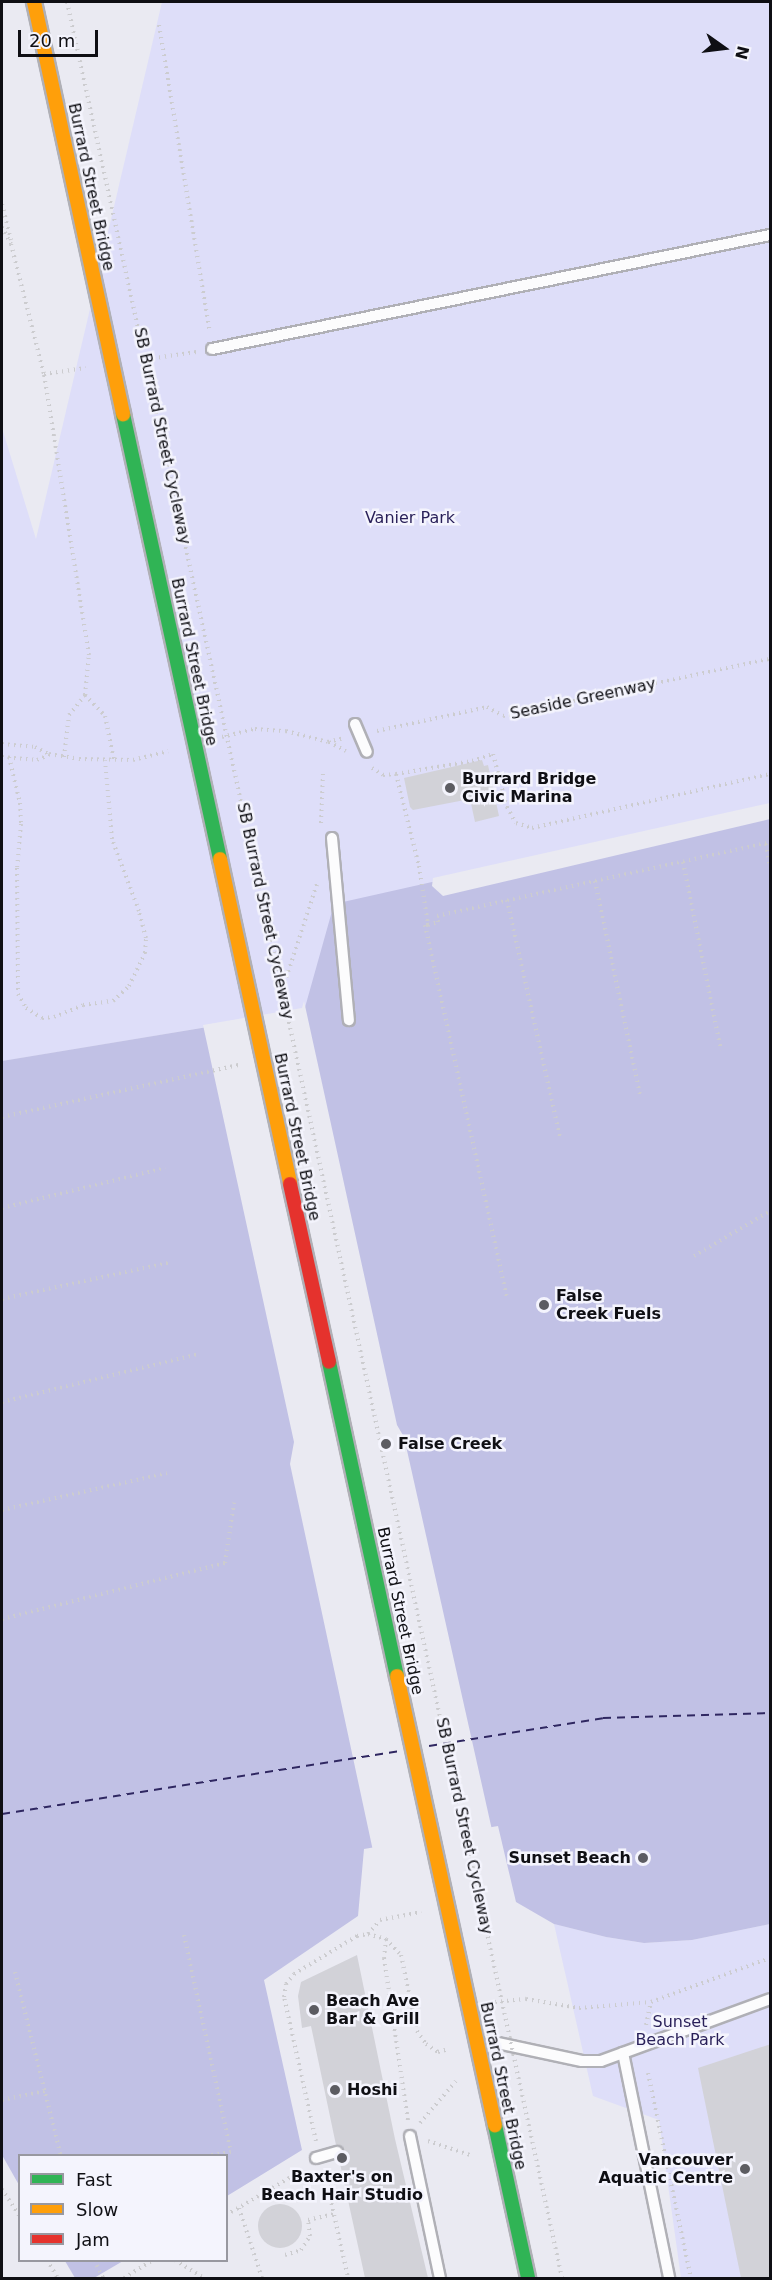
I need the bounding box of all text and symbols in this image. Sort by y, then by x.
scale bar [21,18,100,56]
north arrow [694,18,754,78]
text: 20 m [29,30,75,51]
text: N [731,44,753,61]
street label: Burrard Street Bridge [64,101,118,273]
street label: SB Burrard Street Cycleway [130,326,194,546]
park label: Vanier Park [365,508,455,528]
street label: Burrard Street Bridge [167,576,221,748]
street label: Seaside Greenway [508,674,658,724]
place label: Burrard Bridge Civic Marina [462,769,596,807]
marker: Burrard Bridge Civic Marina [443,781,457,795]
street label: SB Burrard Street Cycleway [233,801,297,1021]
street label: Burrard Street Bridge [270,1051,324,1223]
place label: False Creek Fuels [556,1286,661,1324]
marker: False Creek Fuels [537,1298,551,1312]
place label: False Creek [398,1434,502,1454]
marker: False Creek [379,1437,393,1451]
street label: Burrard Street Bridge [373,1525,427,1697]
street label: SB Burrard Street Cycleway [432,1716,496,1936]
place label: Sunset Beach [508,1848,631,1868]
marker: Sunset Beach [636,1851,650,1865]
place label: Beach Ave Bar & Grill [326,1991,419,2029]
street label: Burrard Street Bridge [476,2000,530,2172]
marker: Beach Ave Bar & Grill [307,2003,321,2017]
park label: Sunset Beach Park [635,2012,725,2050]
place label: Hoshi [347,2080,398,2100]
marker: Hoshi [328,2083,342,2097]
place label: Vancouver Aquatic Centre [598,2150,733,2188]
marker: Baxter's on Beach Hair Studio [335,2151,349,2165]
legend [18,2154,228,2262]
marker: Vancouver Aquatic Centre [738,2162,752,2176]
place label: Baxter's on Beach Hair Studio [261,2167,423,2205]
text: Fast [76,2169,112,2190]
text: Slow [76,2199,118,2220]
text: Jam [76,2229,110,2250]

